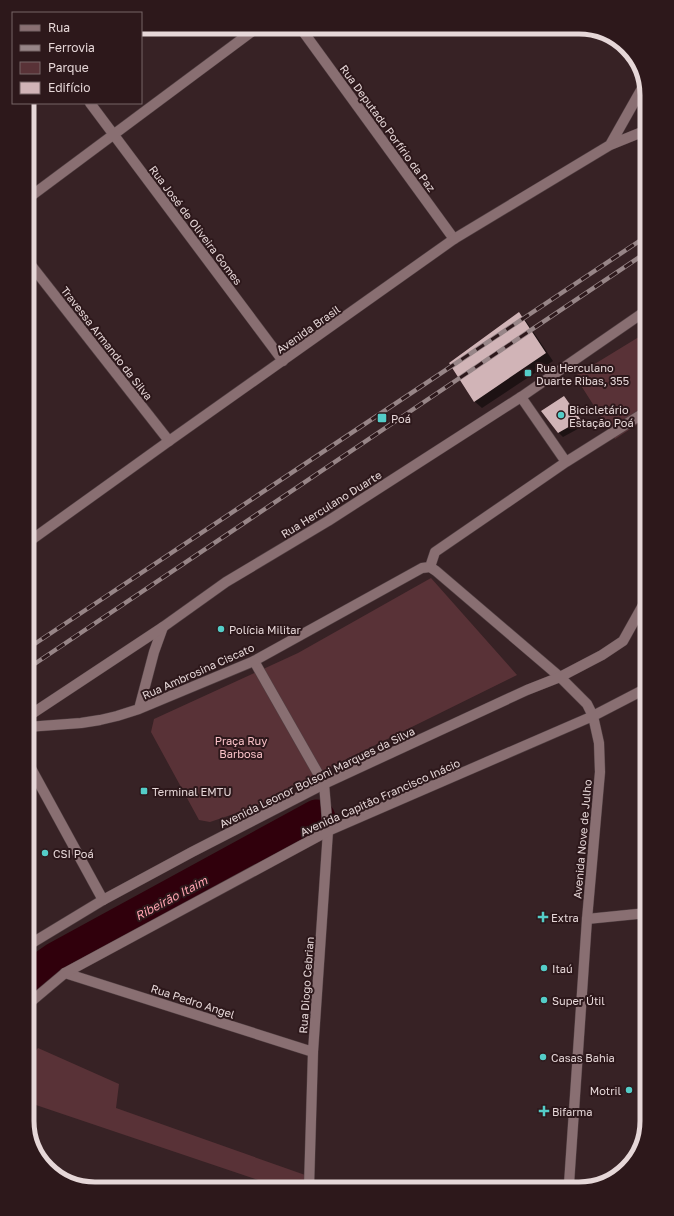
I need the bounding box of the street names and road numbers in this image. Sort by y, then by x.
street label: Rua Deputado Porfírio da Paz [338,62,439,194]
street label: Rua José de Oliveira Gomes [147,163,245,287]
street label: Travessa Armando da Silva [59,284,155,402]
street label: Avenida Brasil [274,302,343,356]
street label: Rua Herculano Duarte [278,468,384,540]
street label: Rua Ambrosina Ciscato [140,640,256,702]
street label: Avenida Leonor Bolsoni Marques da Silva [217,724,417,830]
street label: Avenida Capitão Francisco Inácio [298,756,462,838]
street label: Avenida Nove de Julho [570,778,594,899]
street label: Rua Diogo Cebrian [296,936,316,1034]
street label: Rua Pedro Angel [149,981,237,1021]

